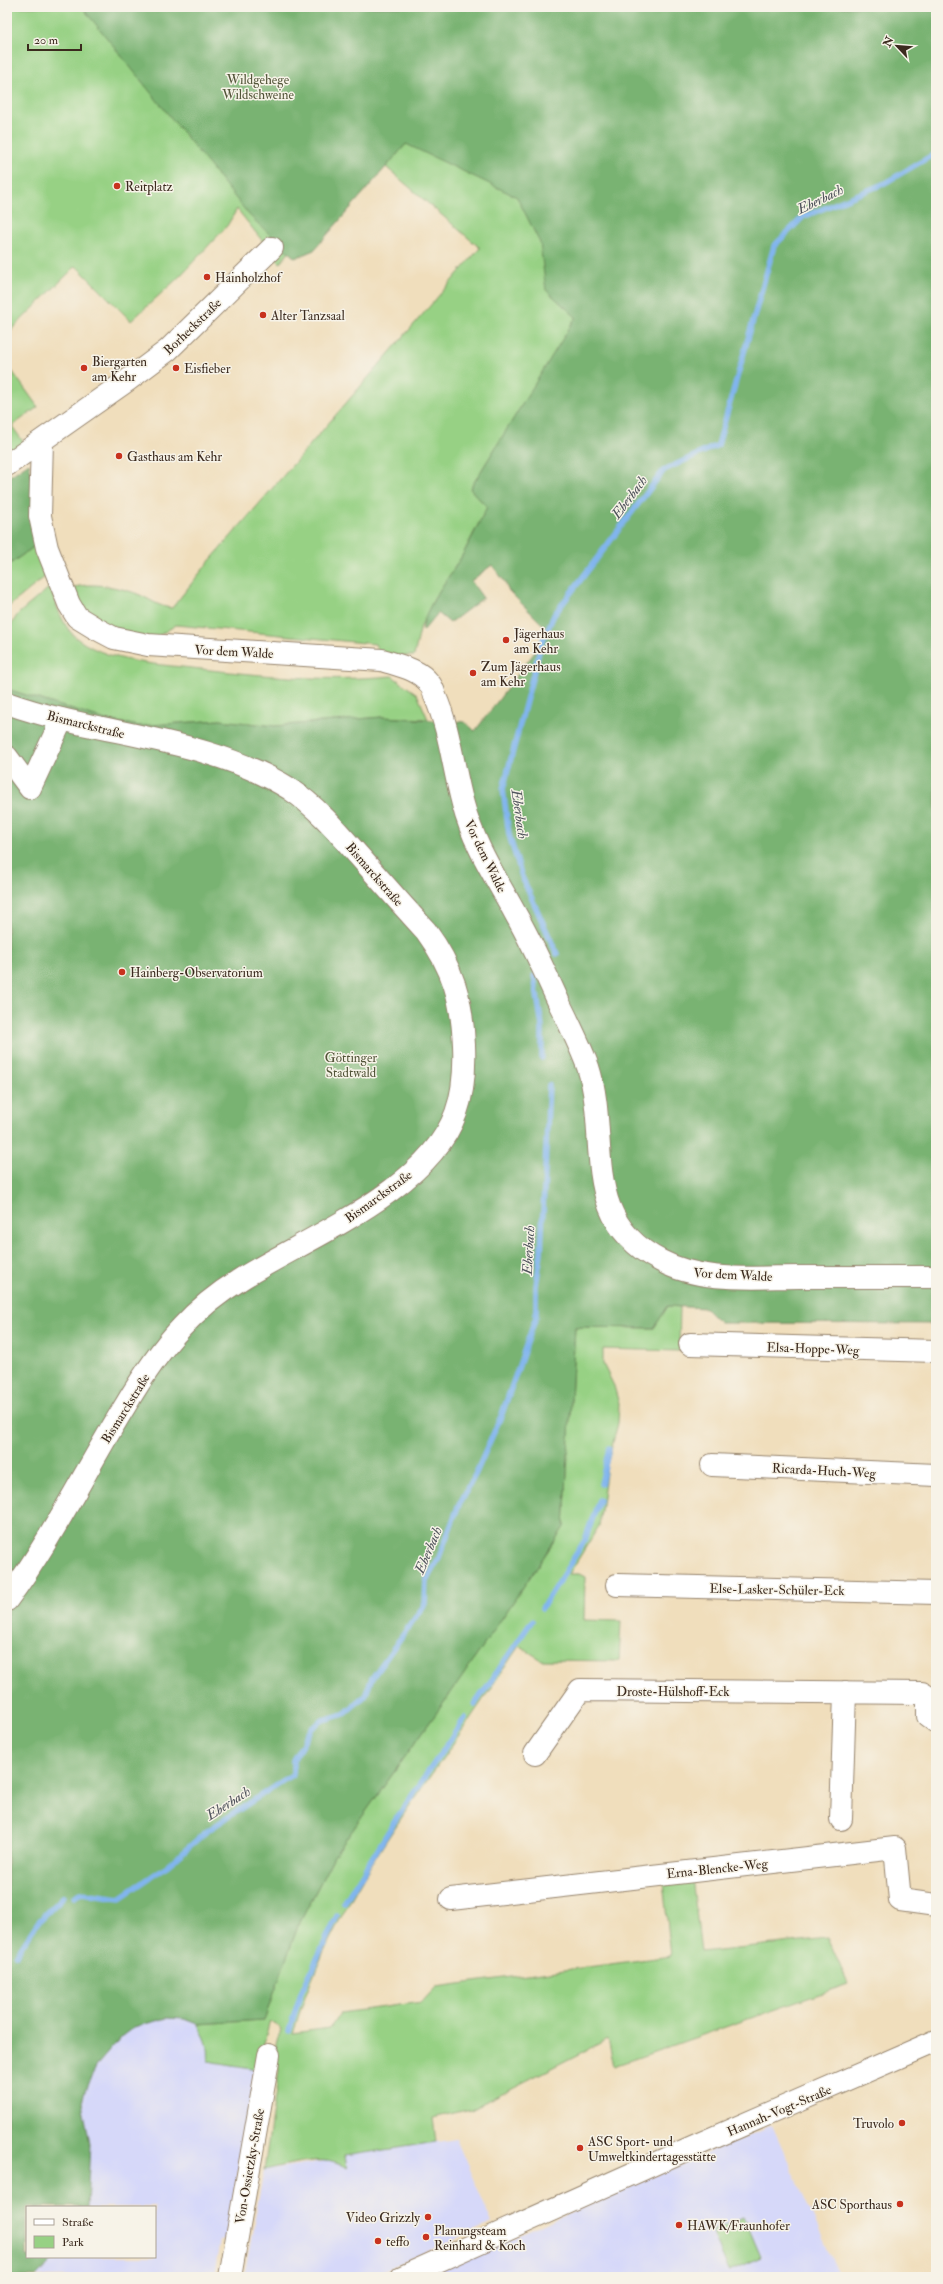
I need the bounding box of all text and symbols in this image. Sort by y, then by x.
scale bar [28,26,81,52]
north arrow [877,26,917,66]
text: 20 m [34,33,59,48]
text: N [880,34,897,50]
park label: Wildgehege Wildschweine [221,72,294,103]
place label: Reitplatz [125,179,174,196]
marker: Reitplatz [112,181,122,191]
water label: Eberbach [793,181,846,218]
place label: Hainholzhof [215,270,283,286]
marker: Hainholzhof [202,272,212,282]
street label: Borheckstraße [160,295,225,358]
place label: Alter Tanzsaal [270,308,345,324]
marker: Alter Tanzsaal [258,310,268,320]
place label: Biergarten am Kehr [92,354,147,385]
place label: Eisfieber [184,361,231,377]
marker: Biergarten am Kehr [79,363,89,373]
marker: Eisfieber [171,363,181,373]
place label: Gasthaus am Kehr [127,449,222,465]
marker: Gasthaus am Kehr [114,451,124,461]
water label: Eberbach [607,472,651,523]
place label: Jägerhaus am Kehr [513,626,565,657]
marker: Jägerhaus am Kehr [501,635,511,645]
street label: Vor dem Walde [194,642,274,662]
place label: Zum Jägerhaus am Kehr [481,659,561,690]
marker: Zum Jägerhaus am Kehr [468,668,478,678]
street label: Bismarckstraße [45,708,127,742]
water label: Eberbach [508,787,531,840]
street label: Vor dem Walde [461,817,510,896]
street label: Bismarckstraße [342,839,407,910]
place label: Hainberg-Observatorium [130,965,263,981]
marker: Hainberg-Observatorium [117,967,127,977]
park label: Göttinger Stadtwald [325,1050,377,1081]
street label: Bismarckstraße [342,1167,416,1227]
water label: Eberbach [519,1225,538,1276]
street label: Vor dem Walde [693,1265,773,1285]
street label: Elsa-Hoppe-Weg [766,1339,860,1360]
street label: Bismarckstraße [98,1370,154,1446]
street label: Ricarda-Huch-Weg [772,1460,877,1482]
water label: Eberbach [411,1524,446,1577]
street label: Else-Lasker-Schüler-Eck [709,1581,845,1599]
street label: Droste-Hülshoff-Eck [616,1684,730,1700]
water label: Eberbach [202,1783,254,1825]
street label: Erna-Blencke-Weg [666,1856,769,1882]
street label: Hannah-Vogt-Straße [725,2082,834,2140]
street label: Von-Ossietzky-Straße [232,2107,269,2225]
place label: Truvolo [853,2116,894,2132]
marker: Truvolo [897,2118,907,2128]
place label: ASC Sport- und Umweltkindertagesstätte [587,2134,717,2165]
marker: ASC Sport- und Umweltkindertagesstätte [575,2143,585,2153]
place label: ASC Sporthaus [811,2197,893,2214]
marker: ASC Sporthaus [895,2199,905,2209]
legend [26,2206,156,2258]
place label: Video Grizzly [346,2210,420,2227]
marker: Video Grizzly [423,2212,433,2222]
text: Straße [62,2215,93,2230]
place label: HAWK/Fraunhofer [687,2218,790,2234]
marker: HAWK/Fraunhofer [674,2220,684,2230]
place label: Planungsteam Reinhard & Koch [434,2223,526,2254]
marker: Planungsteam Reinhard & Koch [421,2232,431,2242]
place label: teffo [386,2234,409,2250]
text: Park [62,2235,84,2250]
marker: teffo [373,2236,383,2246]

